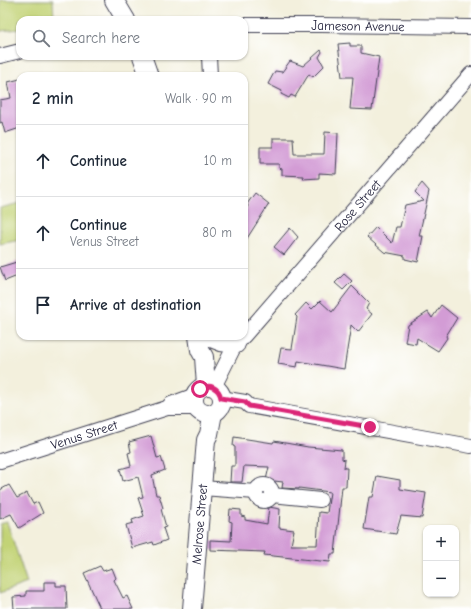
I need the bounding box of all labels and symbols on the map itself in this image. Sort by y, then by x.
street label: Jameson Avenue [311,18,405,34]
street label: Rose Street [331,175,384,234]
route start [191,380,209,398]
street label: Venus Street [49,416,120,452]
route end [361,418,379,436]
street label: Melrose Street [188,482,210,565]

